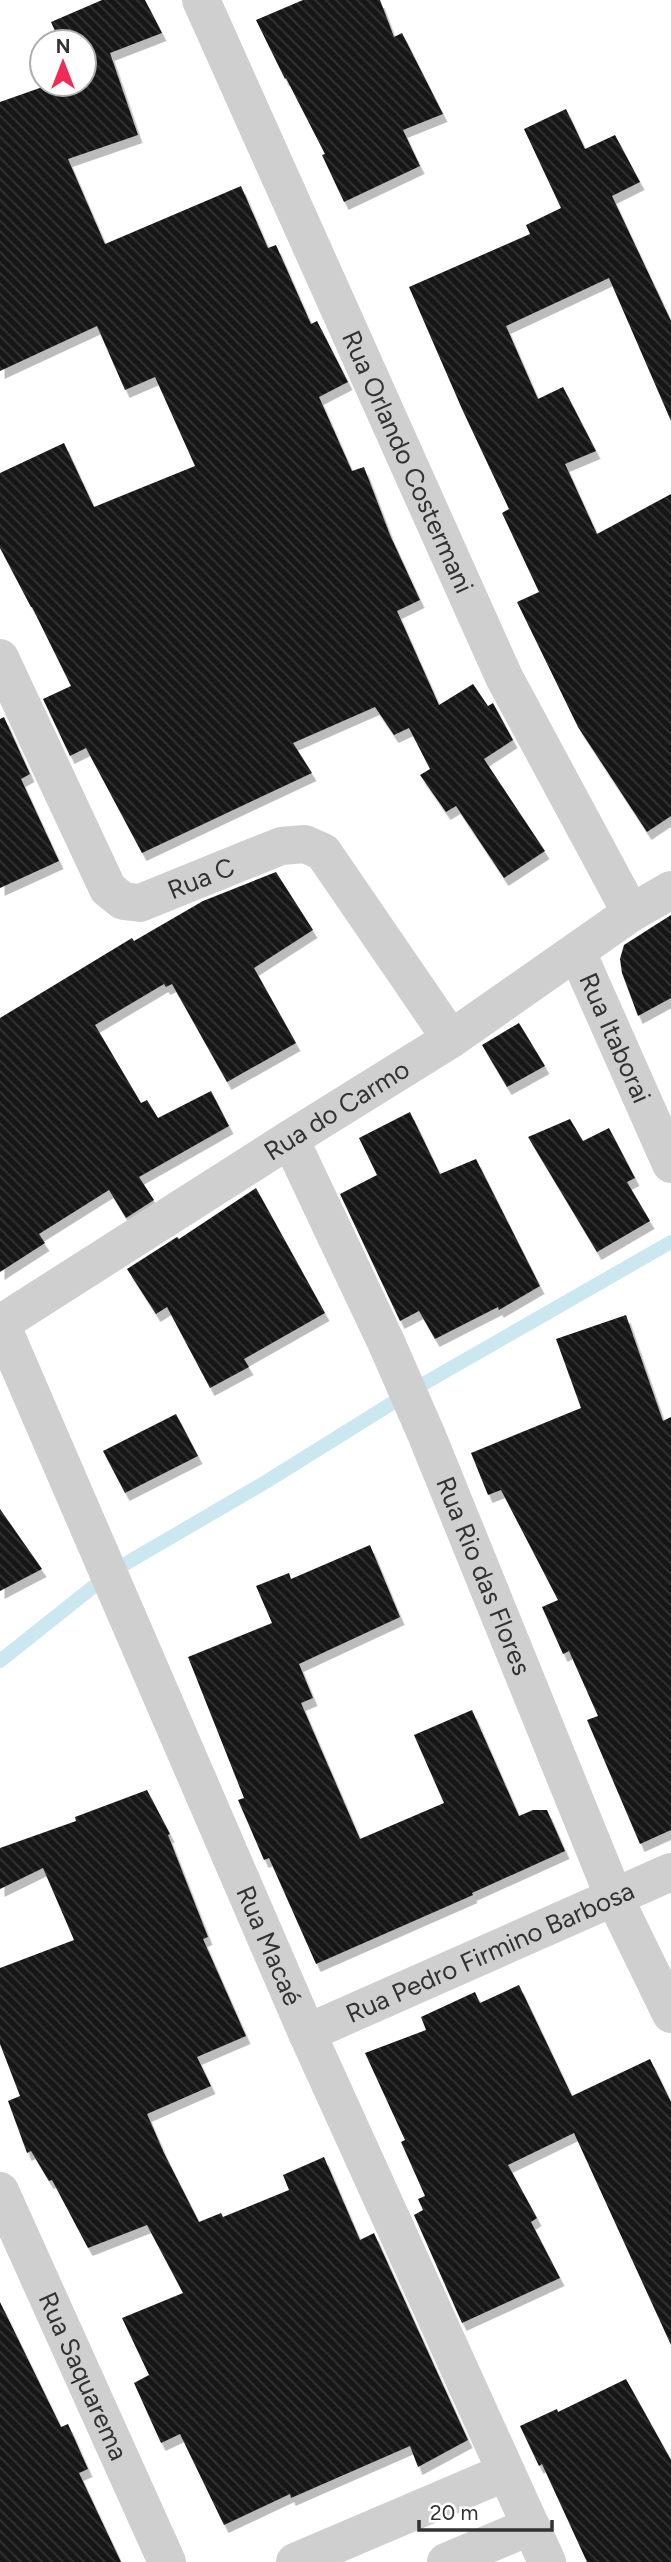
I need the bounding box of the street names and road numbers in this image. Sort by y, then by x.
street label: Rua Orlando Costermani [335,325,480,598]
street label: Rua C [163,851,239,906]
street label: Rua Itaborai [572,968,658,1108]
street label: Rua do Carmo [258,1053,415,1167]
street label: Rua Rio das Flores [429,1472,538,1680]
street label: Rua Pedro Firmino Barbosa [341,1874,639,2030]
street label: Rua Macaé [229,1881,309,2010]
street label: Rua Saquarema [32,2287,135,2465]

